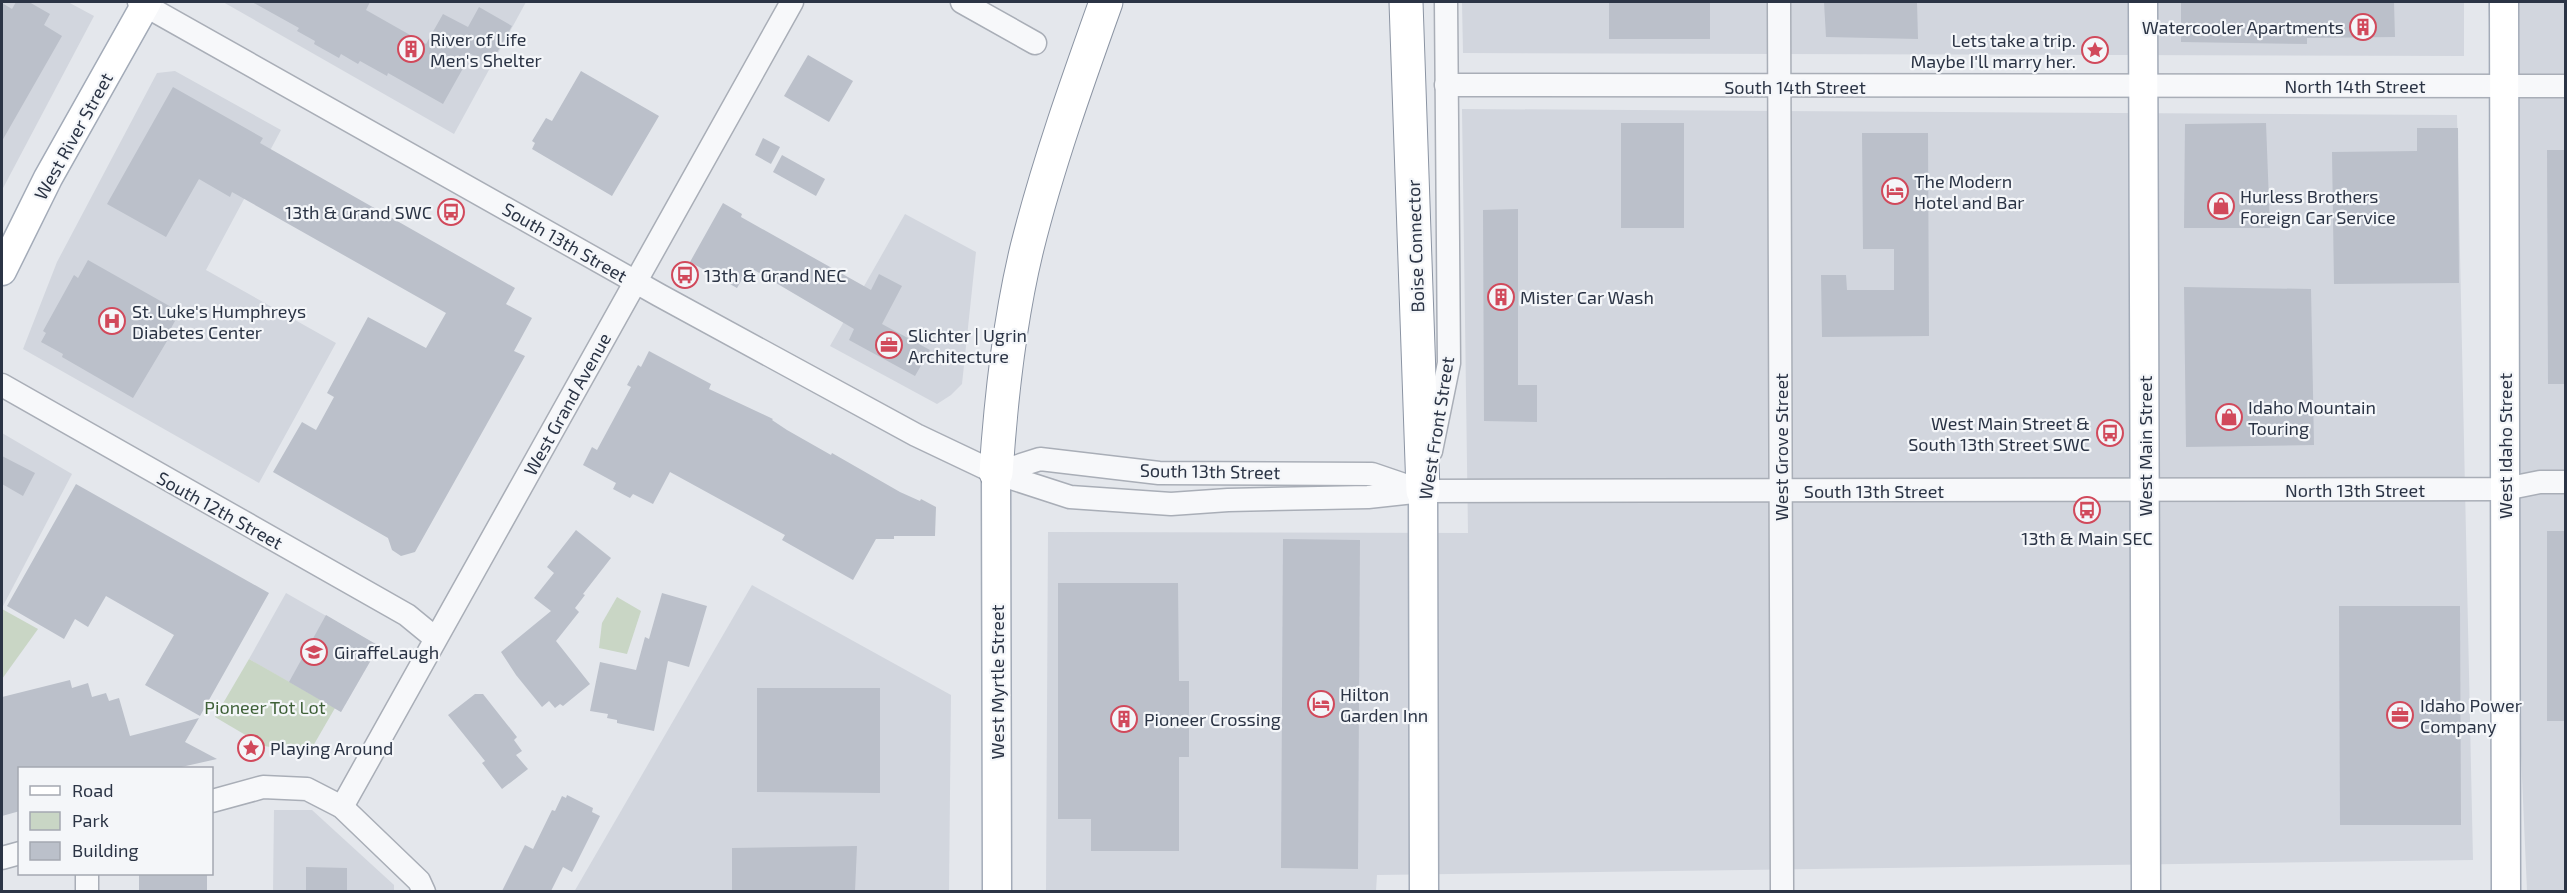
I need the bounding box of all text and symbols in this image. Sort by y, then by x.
building icon: Watercooler Apartments [2348,12,2378,42]
place label: Watercooler Apartments [2142,16,2344,38]
place label: River of Life Men's Shelter [430,28,542,71]
place label: Lets take a trip. Maybe I'll marry her. [1910,29,2076,72]
building icon: River of Life Men's Shelter [396,34,426,64]
place icon: Lets take a trip. Maybe I'll marry her. [2080,35,2110,65]
street label: West River Street [29,68,117,203]
street label: North 14th Street [2284,75,2426,97]
street label: South 14th Street [1724,76,1866,98]
place label: The Modern Hotel and Bar [1914,170,2025,213]
hotel icon: The Modern Hotel and Bar [1880,176,1910,206]
street label: Boise Connector [1402,179,1428,313]
place label: Hurless Brothers Foreign Car Service [2240,185,2396,228]
shop icon: Hurless Brothers Foreign Car Service [2206,191,2236,221]
bus stop icon: 13th & Grand SWC [436,197,466,227]
street label: South 13th Street [499,197,631,287]
place label: 13th & Grand SWC [285,201,432,223]
bus stop icon: 13th & Grand NEC [670,260,700,290]
place label: 13th & Grand NEC [704,264,847,286]
building icon: Mister Car Wash [1486,282,1516,312]
place label: Mister Car Wash [1520,286,1654,308]
place label: St. Luke's Humphreys Diabetes Center [132,300,306,343]
hospital icon: St. Luke's Humphreys Diabetes Center [97,306,127,336]
place label: Slichter | Ugrin Architecture [908,324,1027,367]
street label: West Grand Avenue [519,329,615,479]
office icon: Slichter | Ugrin Architecture [874,330,904,360]
street label: West Front Street [1414,355,1458,501]
street label: West Grove Street [1770,373,1792,521]
street label: West Idaho Street [2494,373,2516,519]
street label: West Main Street [2134,375,2156,517]
place label: Idaho Mountain Touring [2248,396,2376,439]
shop icon: Idaho Mountain Touring [2214,402,2244,432]
place label: West Main Street & South 13th Street SWC [1908,412,2090,455]
bus stop icon: West Main Street & South 13th Street SWC [2095,418,2125,448]
street label: South 13th Street [1140,459,1281,483]
street label: South 12th Street [153,466,287,554]
street label: North 13th Street [2285,479,2425,501]
street label: South 13th Street [1804,480,1944,502]
bus stop icon: 13th & Main SEC [2072,495,2102,525]
place label: 13th & Main SEC [2021,527,2153,549]
street label: West Myrtle Street [986,604,1008,759]
school or university icon: GiraffeLaugh [299,637,329,667]
place label: GiraffeLaugh [334,641,439,663]
place label: Hilton Garden Inn [1340,683,1428,726]
hotel icon: Hilton Garden Inn [1306,689,1336,719]
place label: Idaho Power Company [2420,694,2522,737]
park label: Pioneer Tot Lot [204,696,326,718]
office icon: Idaho Power Company [2385,700,2415,730]
building icon: Pioneer Crossing [1109,704,1139,734]
place label: Pioneer Crossing [1144,708,1281,730]
place icon: Playing Around [236,733,266,763]
place label: Playing Around [270,737,393,759]
legend [18,767,213,875]
text: Road [72,779,113,801]
text: Park [72,809,109,831]
text: Building [72,839,139,861]

